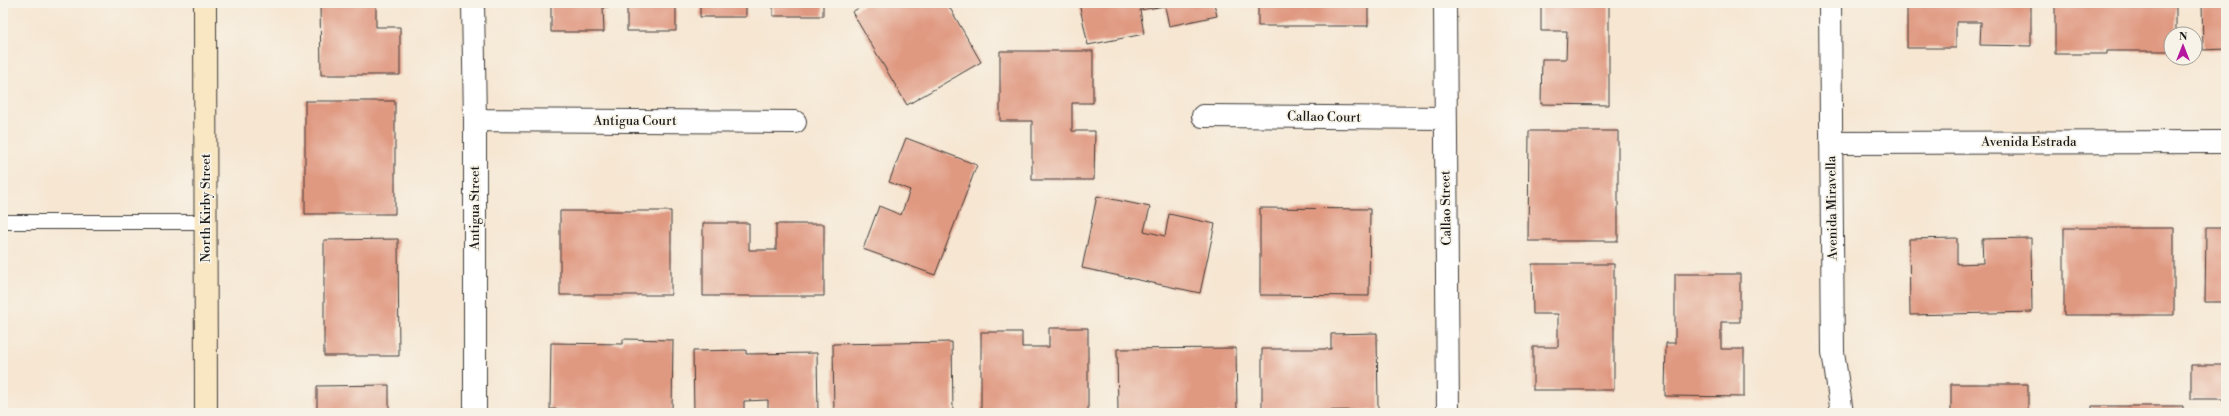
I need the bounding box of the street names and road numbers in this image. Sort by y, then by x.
street label: Callao Court [1287,108,1362,126]
street label: Antigua Court [592,113,677,129]
street label: Avenida Estrada [1980,134,2077,150]
street label: North Kirby Street [198,153,214,262]
street label: Avenida Miravella [1823,155,1841,261]
street label: Antigua Street [467,165,483,251]
street label: Callao Street [1437,170,1455,246]

